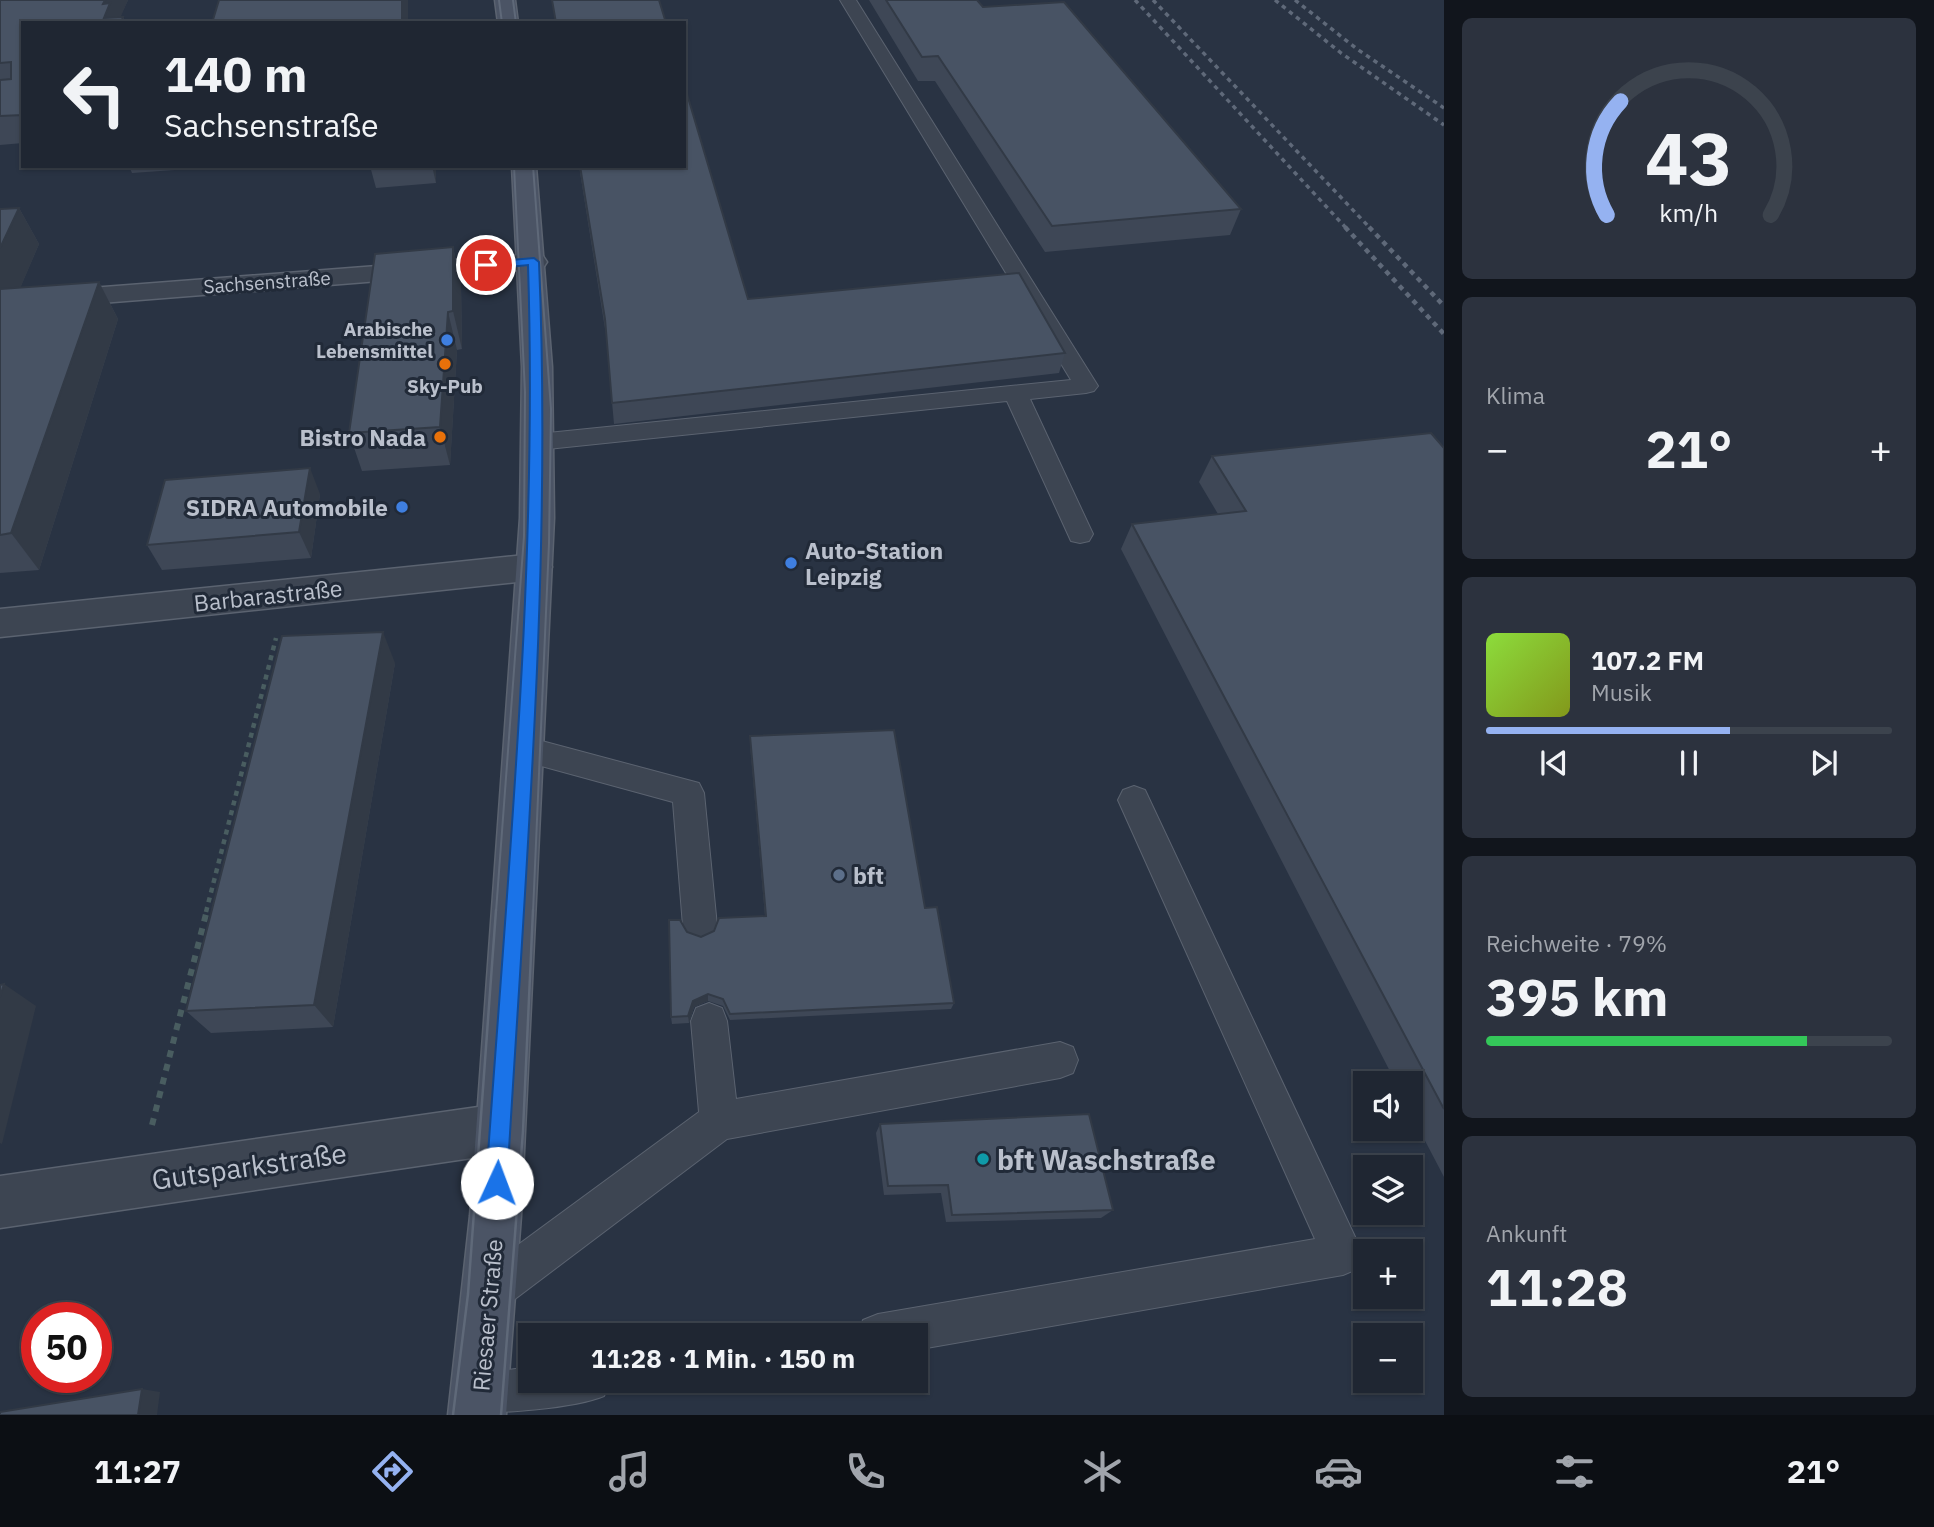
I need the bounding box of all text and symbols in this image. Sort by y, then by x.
text: 140 m [164,42,308,105]
icon: left [49,49,140,140]
text: Sachsenstraße [164,104,379,146]
text: 43 [1645,110,1733,205]
text: km/h [1660,196,1718,229]
pin [456,235,516,295]
icon: arrive [467,246,505,284]
street label: Sachsenstraße [203,266,331,298]
place label: Arabische Lebensmittel [316,317,433,363]
marker: Arabische Lebensmittel [439,332,455,348]
marker: Sky-Pub [437,356,453,372]
place label: Sky-Pub [407,374,483,398]
text: Klima [1486,380,1545,410]
text: 21° [1646,415,1732,482]
place label: Bistro Nada [299,422,426,452]
text: − [1486,424,1509,473]
text: + [1869,424,1892,473]
marker: Bistro Nada [432,429,448,445]
place label: SIDRA Automobile [186,492,388,522]
marker: SIDRA Automobile [394,499,410,515]
place label: Auto-Station Leipzig [805,535,943,591]
marker: Auto-Station Leipzig [783,555,799,571]
street label: Barbarastraße [192,572,344,618]
text: 107.2 FM [1591,643,1704,677]
text: Musik [1591,677,1652,707]
icon: previous [1535,744,1573,782]
icon: pause [1670,744,1708,782]
icon: next [1805,744,1843,782]
place label: bft [853,860,884,890]
marker: bft [831,867,847,883]
text: Reichweite · 79% [1486,928,1667,958]
text: 395 km [1486,963,1668,1030]
map controls [1353,1071,1423,1393]
button: sound [1353,1071,1423,1141]
street label: Gutsparkstraße [149,1134,349,1198]
place label: bft Waschstraße [997,1141,1216,1178]
position arrow [460,1146,534,1220]
marker: bft Waschstraße [975,1151,991,1167]
button: layers [1353,1155,1423,1225]
text: Ankunft [1486,1218,1567,1248]
street label: Riesaer Straße [465,1238,509,1392]
button: + [1353,1239,1423,1309]
text: 11:28 [1486,1253,1628,1320]
speed limit sign: 50 [21,1302,112,1393]
button: − [1353,1323,1423,1393]
text: 11:28 · 1 Min. · 150 m [591,1341,855,1375]
icon: directions [368,1447,417,1496]
icon: music [605,1447,654,1496]
icon: phone [841,1447,890,1496]
icon: climate [1078,1447,1127,1496]
icon: car [1314,1447,1363,1496]
icon: filters [1550,1447,1599,1496]
text: 11:27 [94,1450,181,1492]
text: 21° [1787,1450,1840,1492]

